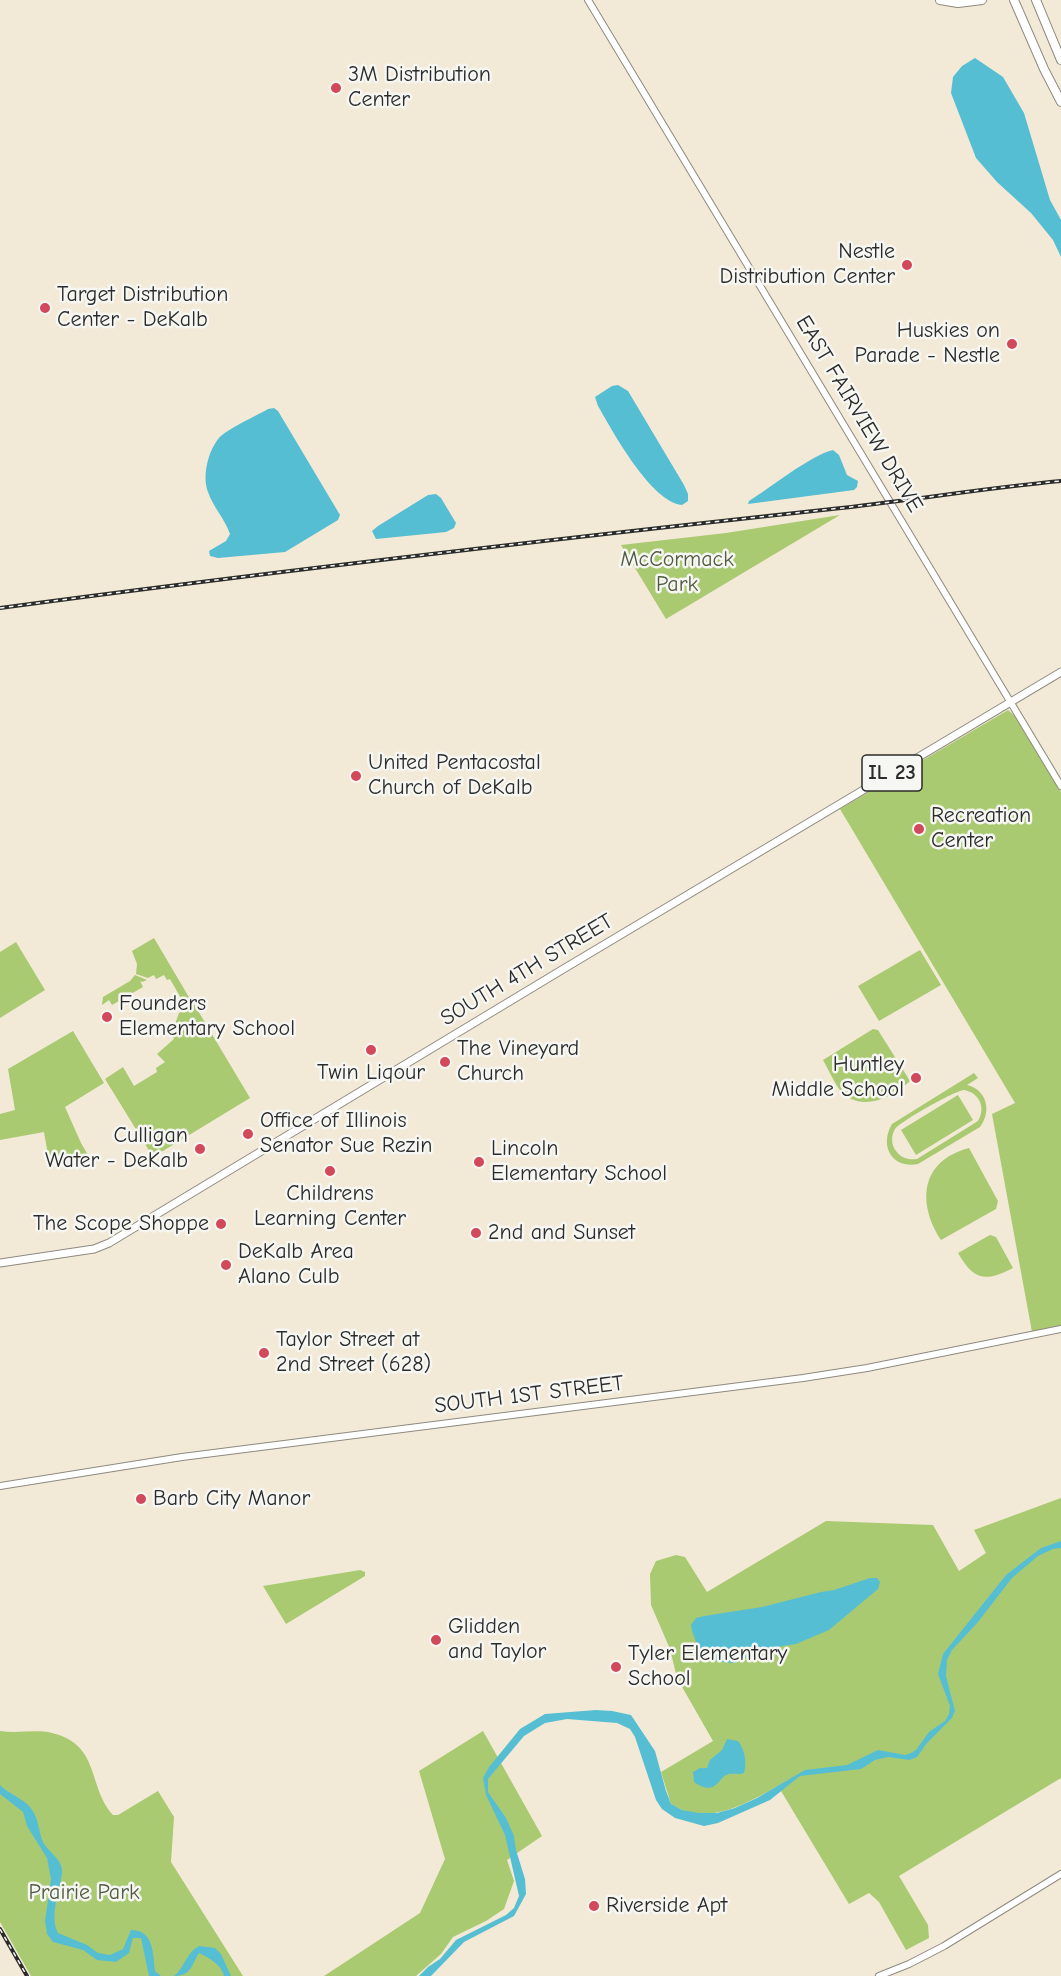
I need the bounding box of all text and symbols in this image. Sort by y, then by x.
place label: 3M Distribution Center [348,62,491,113]
marker: 3M Distribution Center [329,81,343,95]
place label: Nestle Distribution Center [719,239,895,290]
marker: Nestle Distribution Center [900,258,914,272]
place label: Target Distribution Center - DeKalb [57,282,228,334]
marker: Target Distribution Center - DeKalb [38,301,52,315]
street label: EAST FAIRVIEW DRIVE [790,311,928,517]
place label: Huskies on Parade - Nestle [855,318,1000,370]
marker: Huskies on Parade - Nestle [1005,337,1019,351]
park label: McCormack Park [620,547,734,598]
place label: United Pentacostal Church of DeKalb [368,750,541,802]
road number: IL 23 [862,755,922,791]
marker: United Pentacostal Church of DeKalb [349,769,363,783]
place label: Recreation Center [931,803,1031,854]
marker: Recreation Center [912,822,926,836]
street label: SOUTH 4TH STREET [436,908,618,1032]
place label: Founders Elementary School [119,991,295,1042]
marker: Founders Elementary School [100,1010,114,1024]
place label: The Vineyard Church [457,1036,579,1088]
marker: Twin Liqour [364,1043,378,1057]
place label: Huntley Middle School [771,1052,904,1104]
marker: The Vineyard Church [438,1055,452,1069]
place label: Twin Liqour [317,1060,425,1086]
marker: Huntley Middle School [909,1071,923,1085]
place label: Office of Illinois Senator Sue Rezin [260,1108,432,1160]
place label: Culligan Water - DeKalb [45,1123,188,1174]
marker: Office of Illinois Senator Sue Rezin [241,1127,255,1141]
place label: Lincoln Elementary School [491,1136,667,1188]
marker: Culligan Water - DeKalb [193,1142,207,1156]
marker: Lincoln Elementary School [472,1155,486,1169]
marker: Childrens Learning Center [323,1164,337,1178]
place label: Childrens Learning Center [254,1181,406,1232]
place label: The Scope Shoppe [33,1211,209,1237]
marker: The Scope Shoppe [214,1217,228,1231]
place label: 2nd and Sunset [488,1220,635,1246]
marker: 2nd and Sunset [469,1226,483,1240]
place label: DeKalb Area Alano Culb [238,1239,354,1290]
marker: DeKalb Area Alano Culb [219,1258,233,1272]
place label: Taylor Street at 2nd Street (628) [276,1327,431,1378]
marker: Taylor Street at 2nd Street (628) [257,1346,271,1360]
street label: SOUTH 1ST STREET [433,1370,625,1420]
place label: Barb City Manor [153,1486,310,1512]
marker: Barb City Manor [134,1492,148,1506]
place label: Glidden and Taylor [448,1614,546,1666]
marker: Glidden and Taylor [429,1633,443,1647]
place label: Tyler Elementary School [628,1641,787,1693]
marker: Tyler Elementary School [609,1660,623,1674]
park label: Prairie Park [28,1880,140,1906]
place label: Riverside Apt [606,1893,727,1919]
marker: Riverside Apt [587,1899,601,1913]

